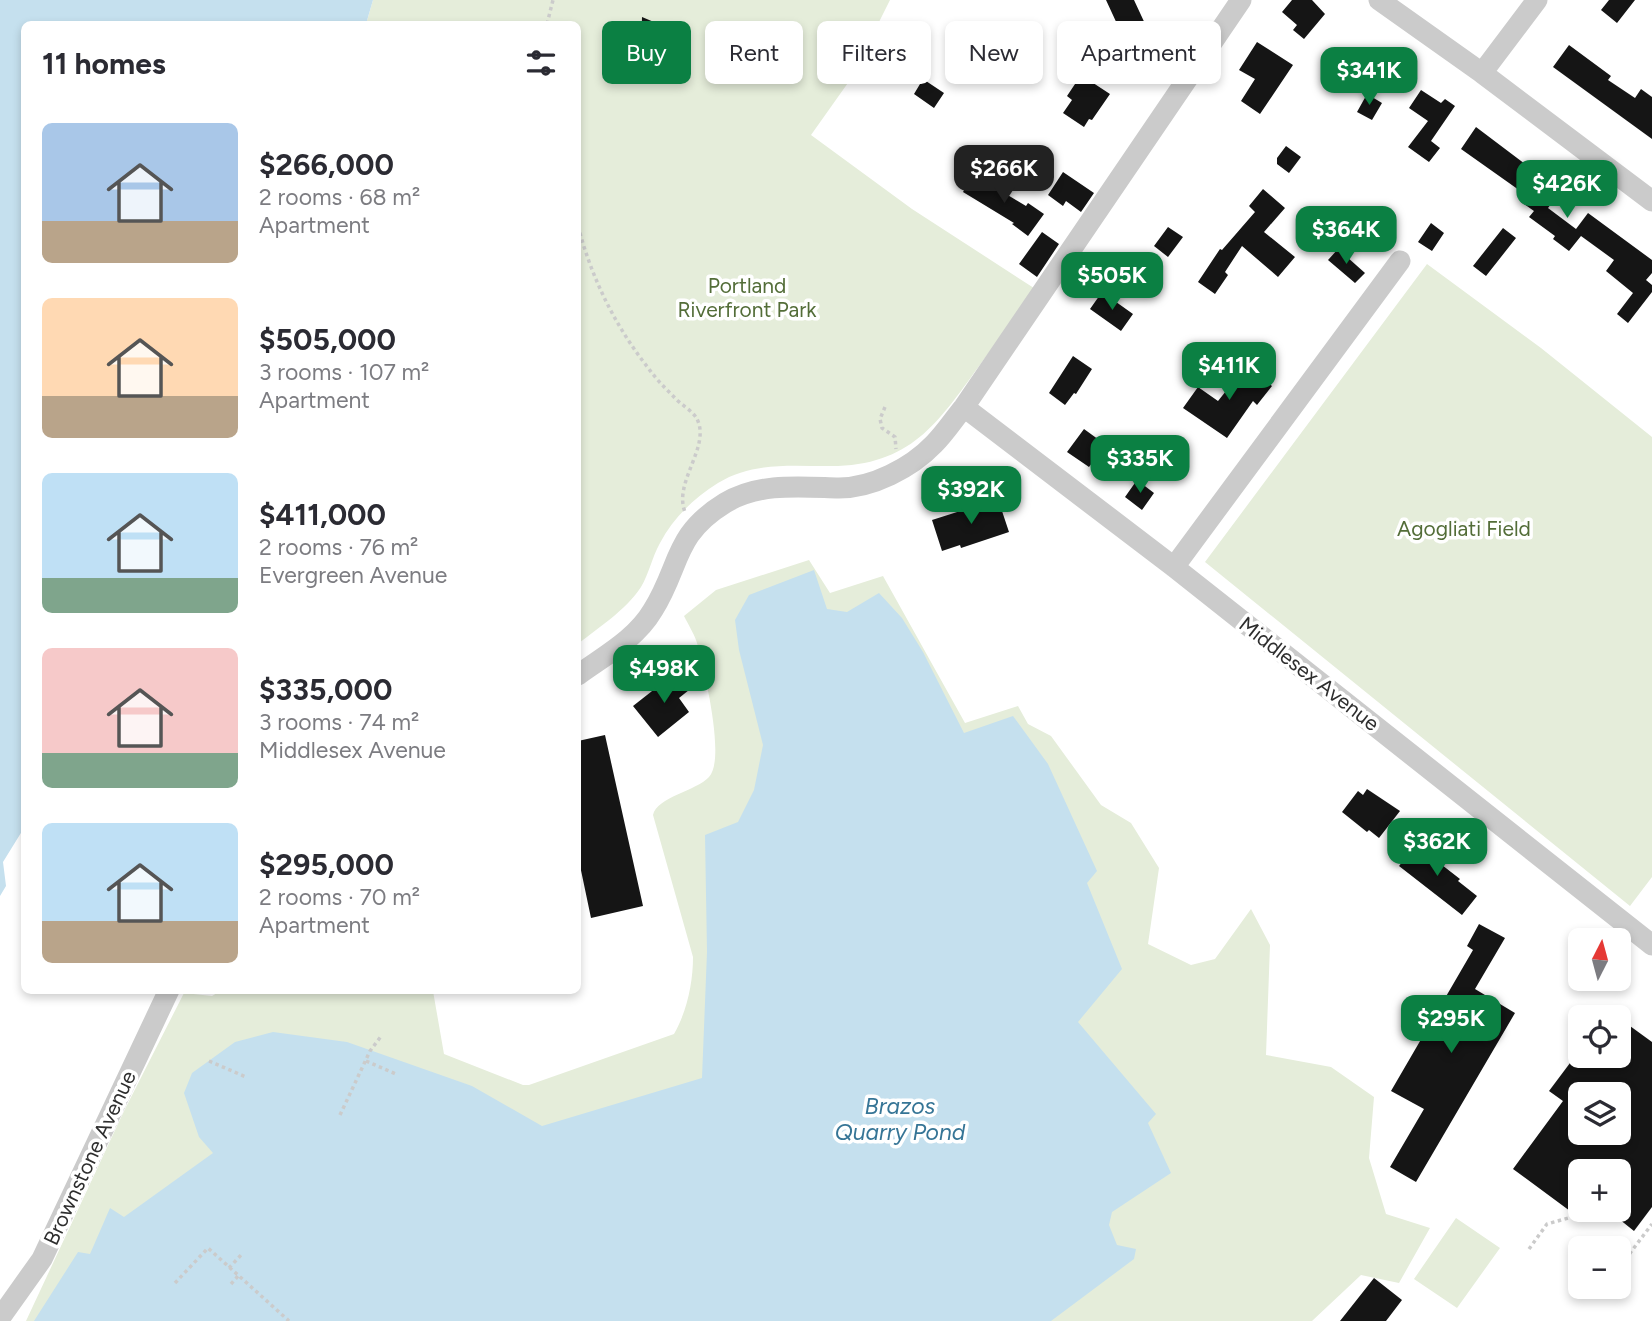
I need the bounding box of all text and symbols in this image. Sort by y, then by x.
chip: Buy [602,21,691,84]
chip: Rent [705,21,803,84]
chip: Filters [817,21,931,84]
chip: New [945,21,1043,84]
chip: Apartment [1057,21,1221,84]
icon: filters [522,44,560,82]
text: 11 homes [42,45,166,82]
pin: $341K [1320,48,1418,107]
text: $341K [1336,56,1402,84]
text: $266,000 [259,146,394,183]
pin: $266K [955,146,1053,205]
icon: home [98,151,182,235]
text: $266K [970,154,1038,182]
pin: $426K [1518,160,1616,220]
text: $426K [1532,169,1602,197]
text: 2 rooms · 68 m² [259,183,420,211]
pin: $364K [1297,206,1395,266]
text: Apartment [259,211,370,239]
text: $364K [1312,215,1380,243]
pin: $505K [1063,252,1161,312]
text: $505K [1077,261,1147,289]
park label: Portland Riverfront Park [677,273,817,322]
text: $505,000 [259,321,396,358]
icon: home [98,326,182,410]
pin: $411K [1180,342,1278,402]
text: $411K [1198,351,1260,379]
text: 3 rooms · 107 m² [259,358,429,386]
text: Apartment [259,386,370,414]
pin: $335K [1091,435,1189,495]
text: $335K [1107,444,1174,472]
pin: $392K [922,466,1020,526]
text: $392K [937,475,1005,503]
text: $411,000 [259,496,386,533]
icon: home [98,501,182,585]
park label: Agogliati Field [1397,516,1531,541]
text: 2 rooms · 76 m² [259,533,418,561]
text: Evergreen Avenue [259,561,447,589]
street label: Middlesex Avenue [1234,611,1384,736]
pin: $498K [615,646,713,705]
text: $498K [629,654,699,682]
text: $335,000 [259,671,392,708]
icon: home [98,676,182,760]
text: 3 rooms · 74 m² [259,708,419,736]
text: Middlesex Avenue [259,736,446,764]
pin: $362K [1388,818,1486,878]
text: $362K [1403,827,1471,855]
text: $295,000 [259,846,394,883]
icon: home [98,851,182,935]
text: 2 rooms · 70 m² [259,883,420,911]
text: Apartment [259,911,370,939]
north arrow [1568,928,1631,990]
map controls [1568,928,1631,1299]
pin: $295K [1402,996,1500,1055]
text: $295K [1417,1004,1485,1032]
button: locate [1568,1005,1631,1068]
street label: Brownstone Avenue [38,1067,141,1249]
button: layers [1568,1082,1631,1145]
water label: Brazos Quarry Pond [835,1092,966,1146]
button: + [1568,1159,1631,1222]
button: − [1568,1236,1631,1299]

